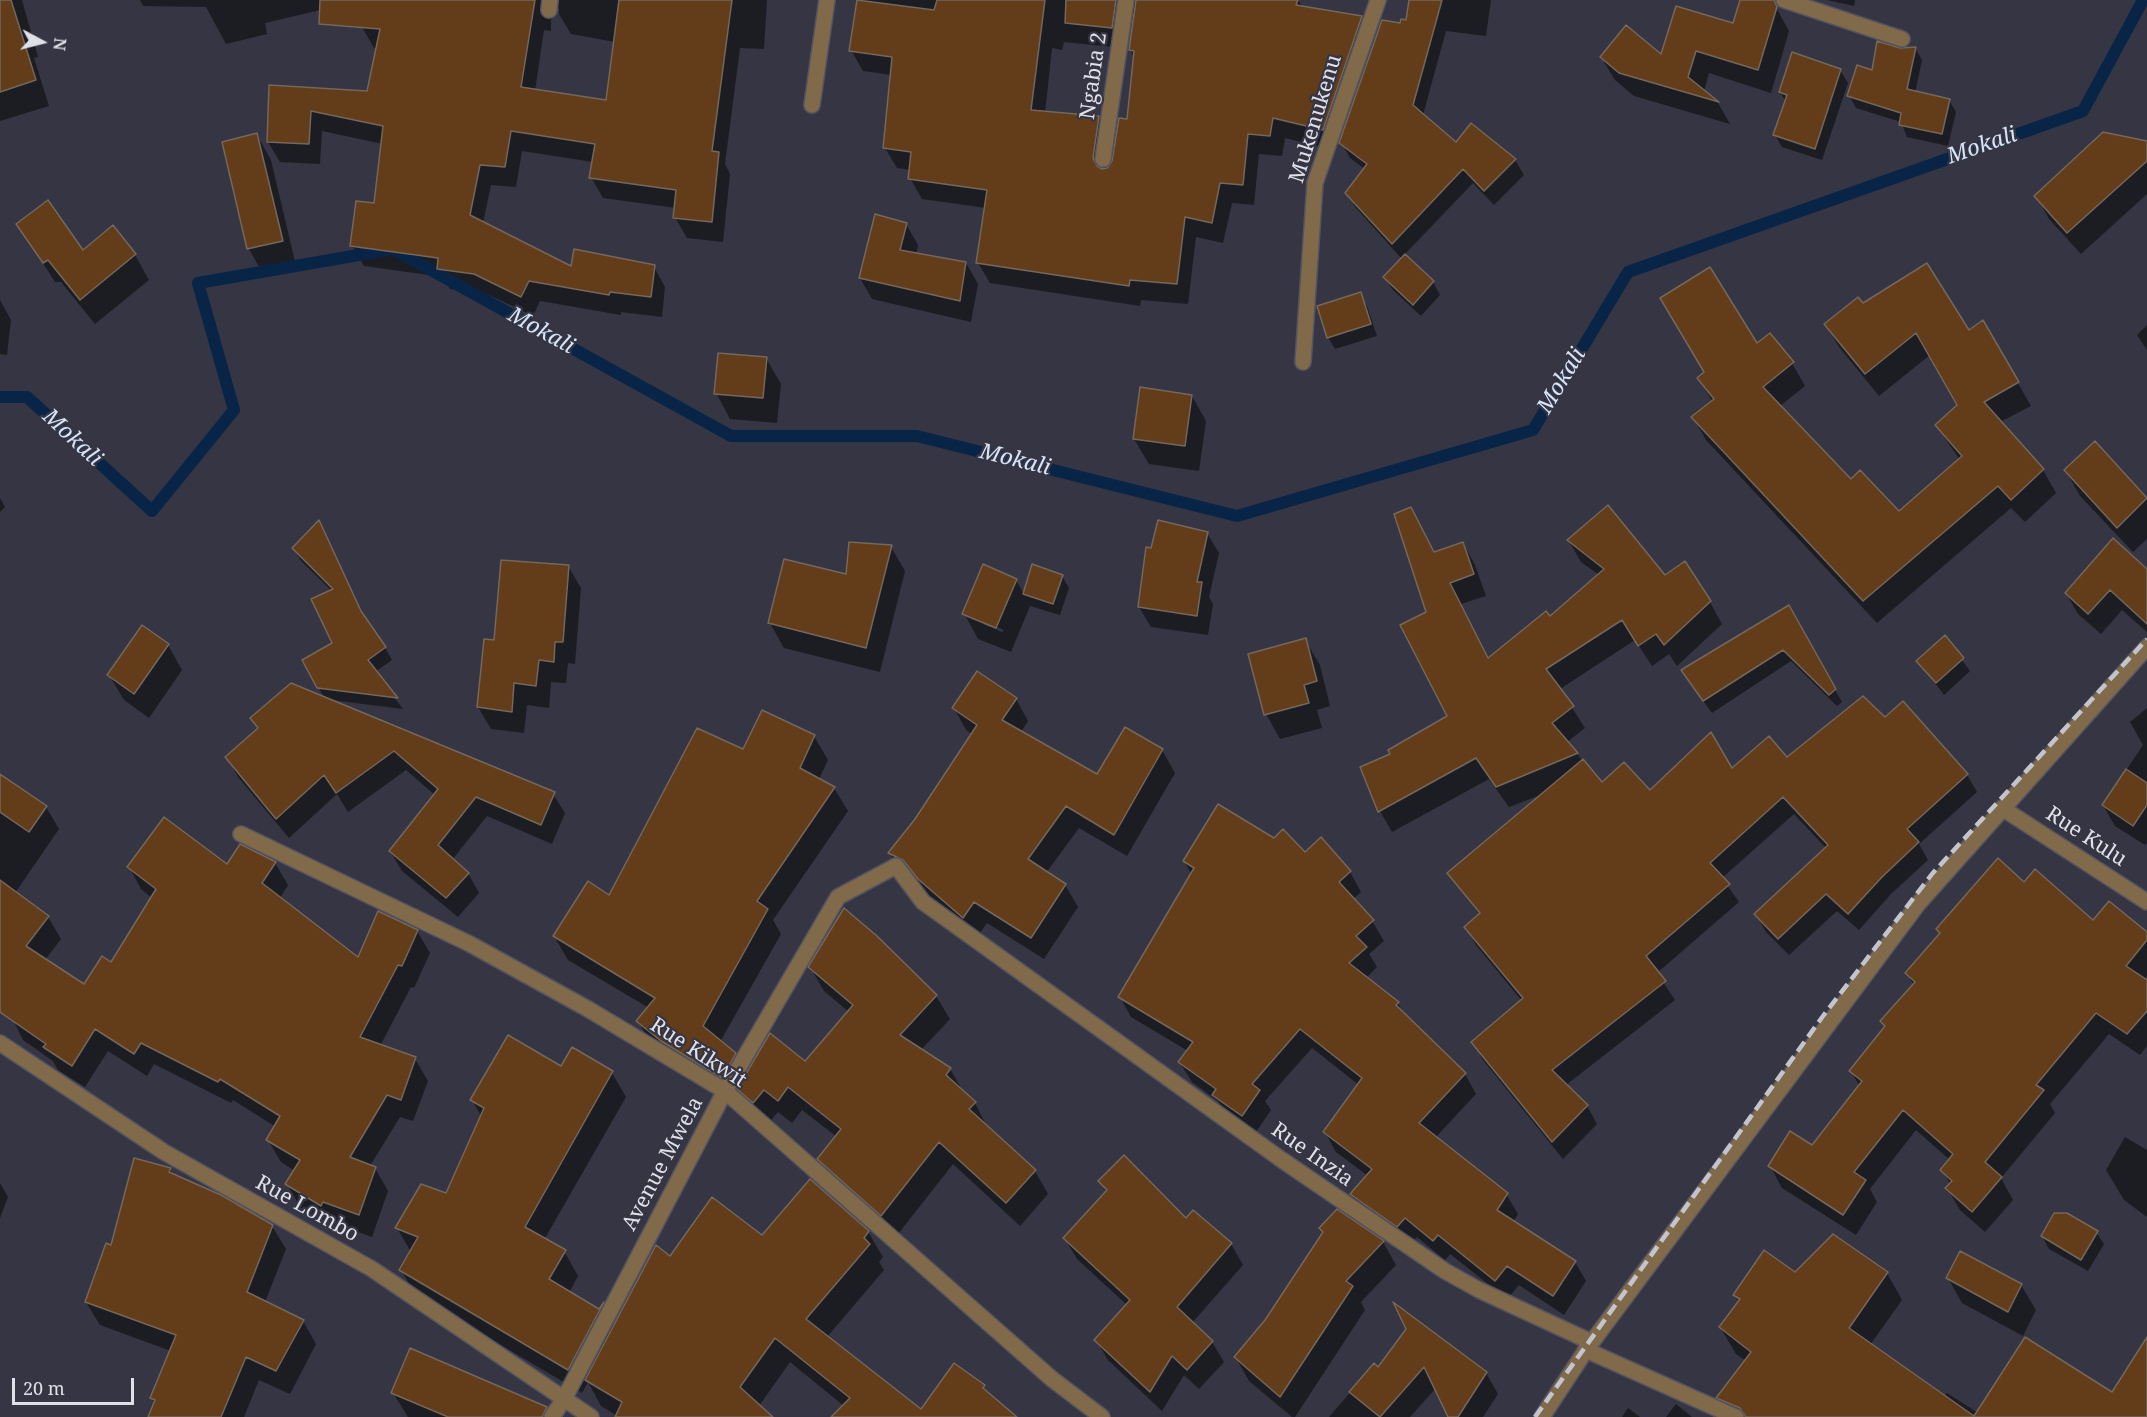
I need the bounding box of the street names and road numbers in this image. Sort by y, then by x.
street label: Ngabia 2 [1075,31,1113,121]
street label: Mukenukenu [1285,52,1347,186]
street label: Rue Kulu [2041,802,2131,872]
street label: Rue Kikwit [645,1013,751,1093]
street label: Avenue Mwela [617,1093,709,1235]
street label: Rue Inzia [1266,1118,1358,1192]
street label: Rue Lombo [251,1170,363,1248]

